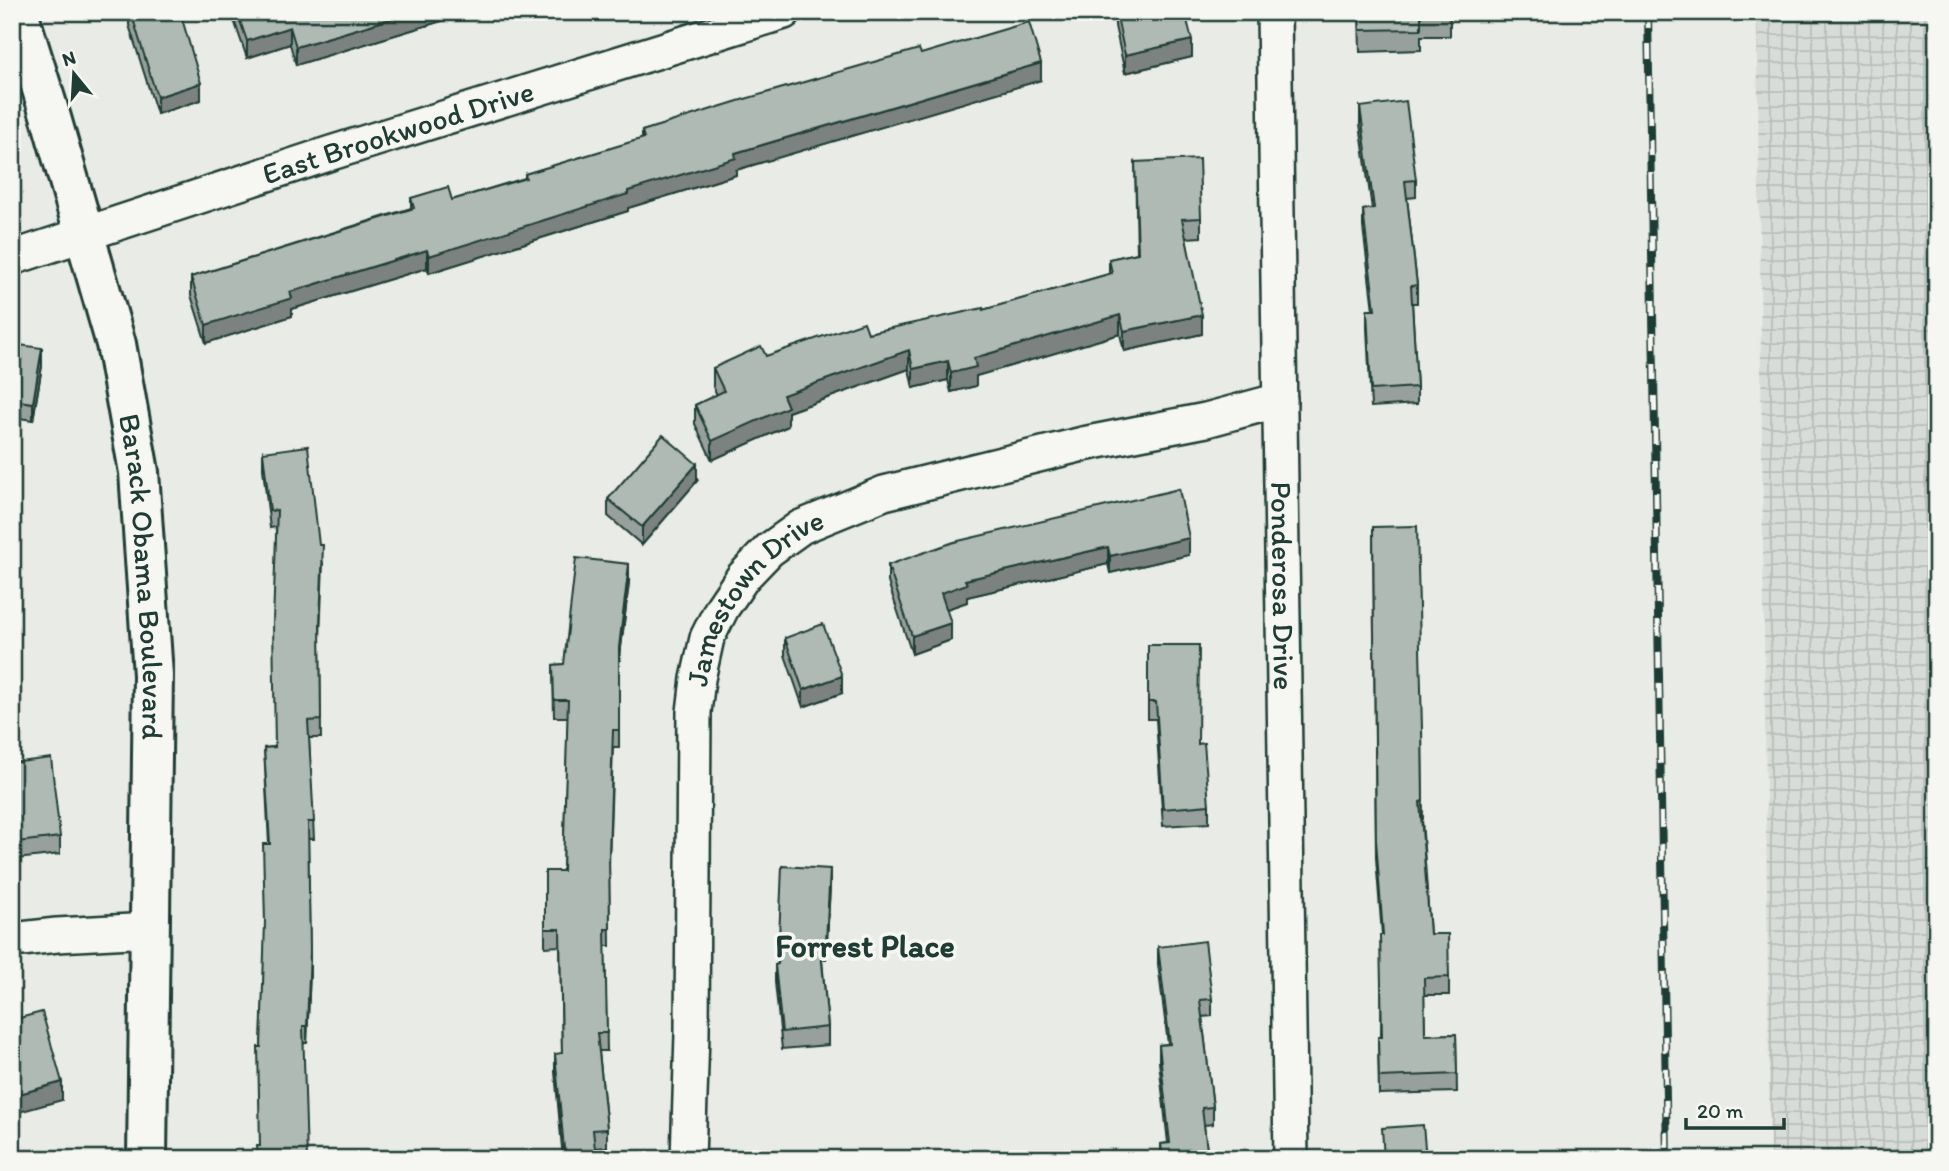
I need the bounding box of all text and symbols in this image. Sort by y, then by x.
north arrow [38,38,108,108]
text: N [59,45,79,71]
street label: East Brookwood Drive [257,72,538,192]
street label: Barack Obama Boulevard [111,411,172,740]
street label: Ponderosa Drive [1263,481,1303,691]
street label: Jamestown Drive [678,501,829,688]
district label: Forrest Place [775,927,955,965]
scale bar [1686,1087,1784,1131]
text: 20 m [1697,1098,1744,1123]

